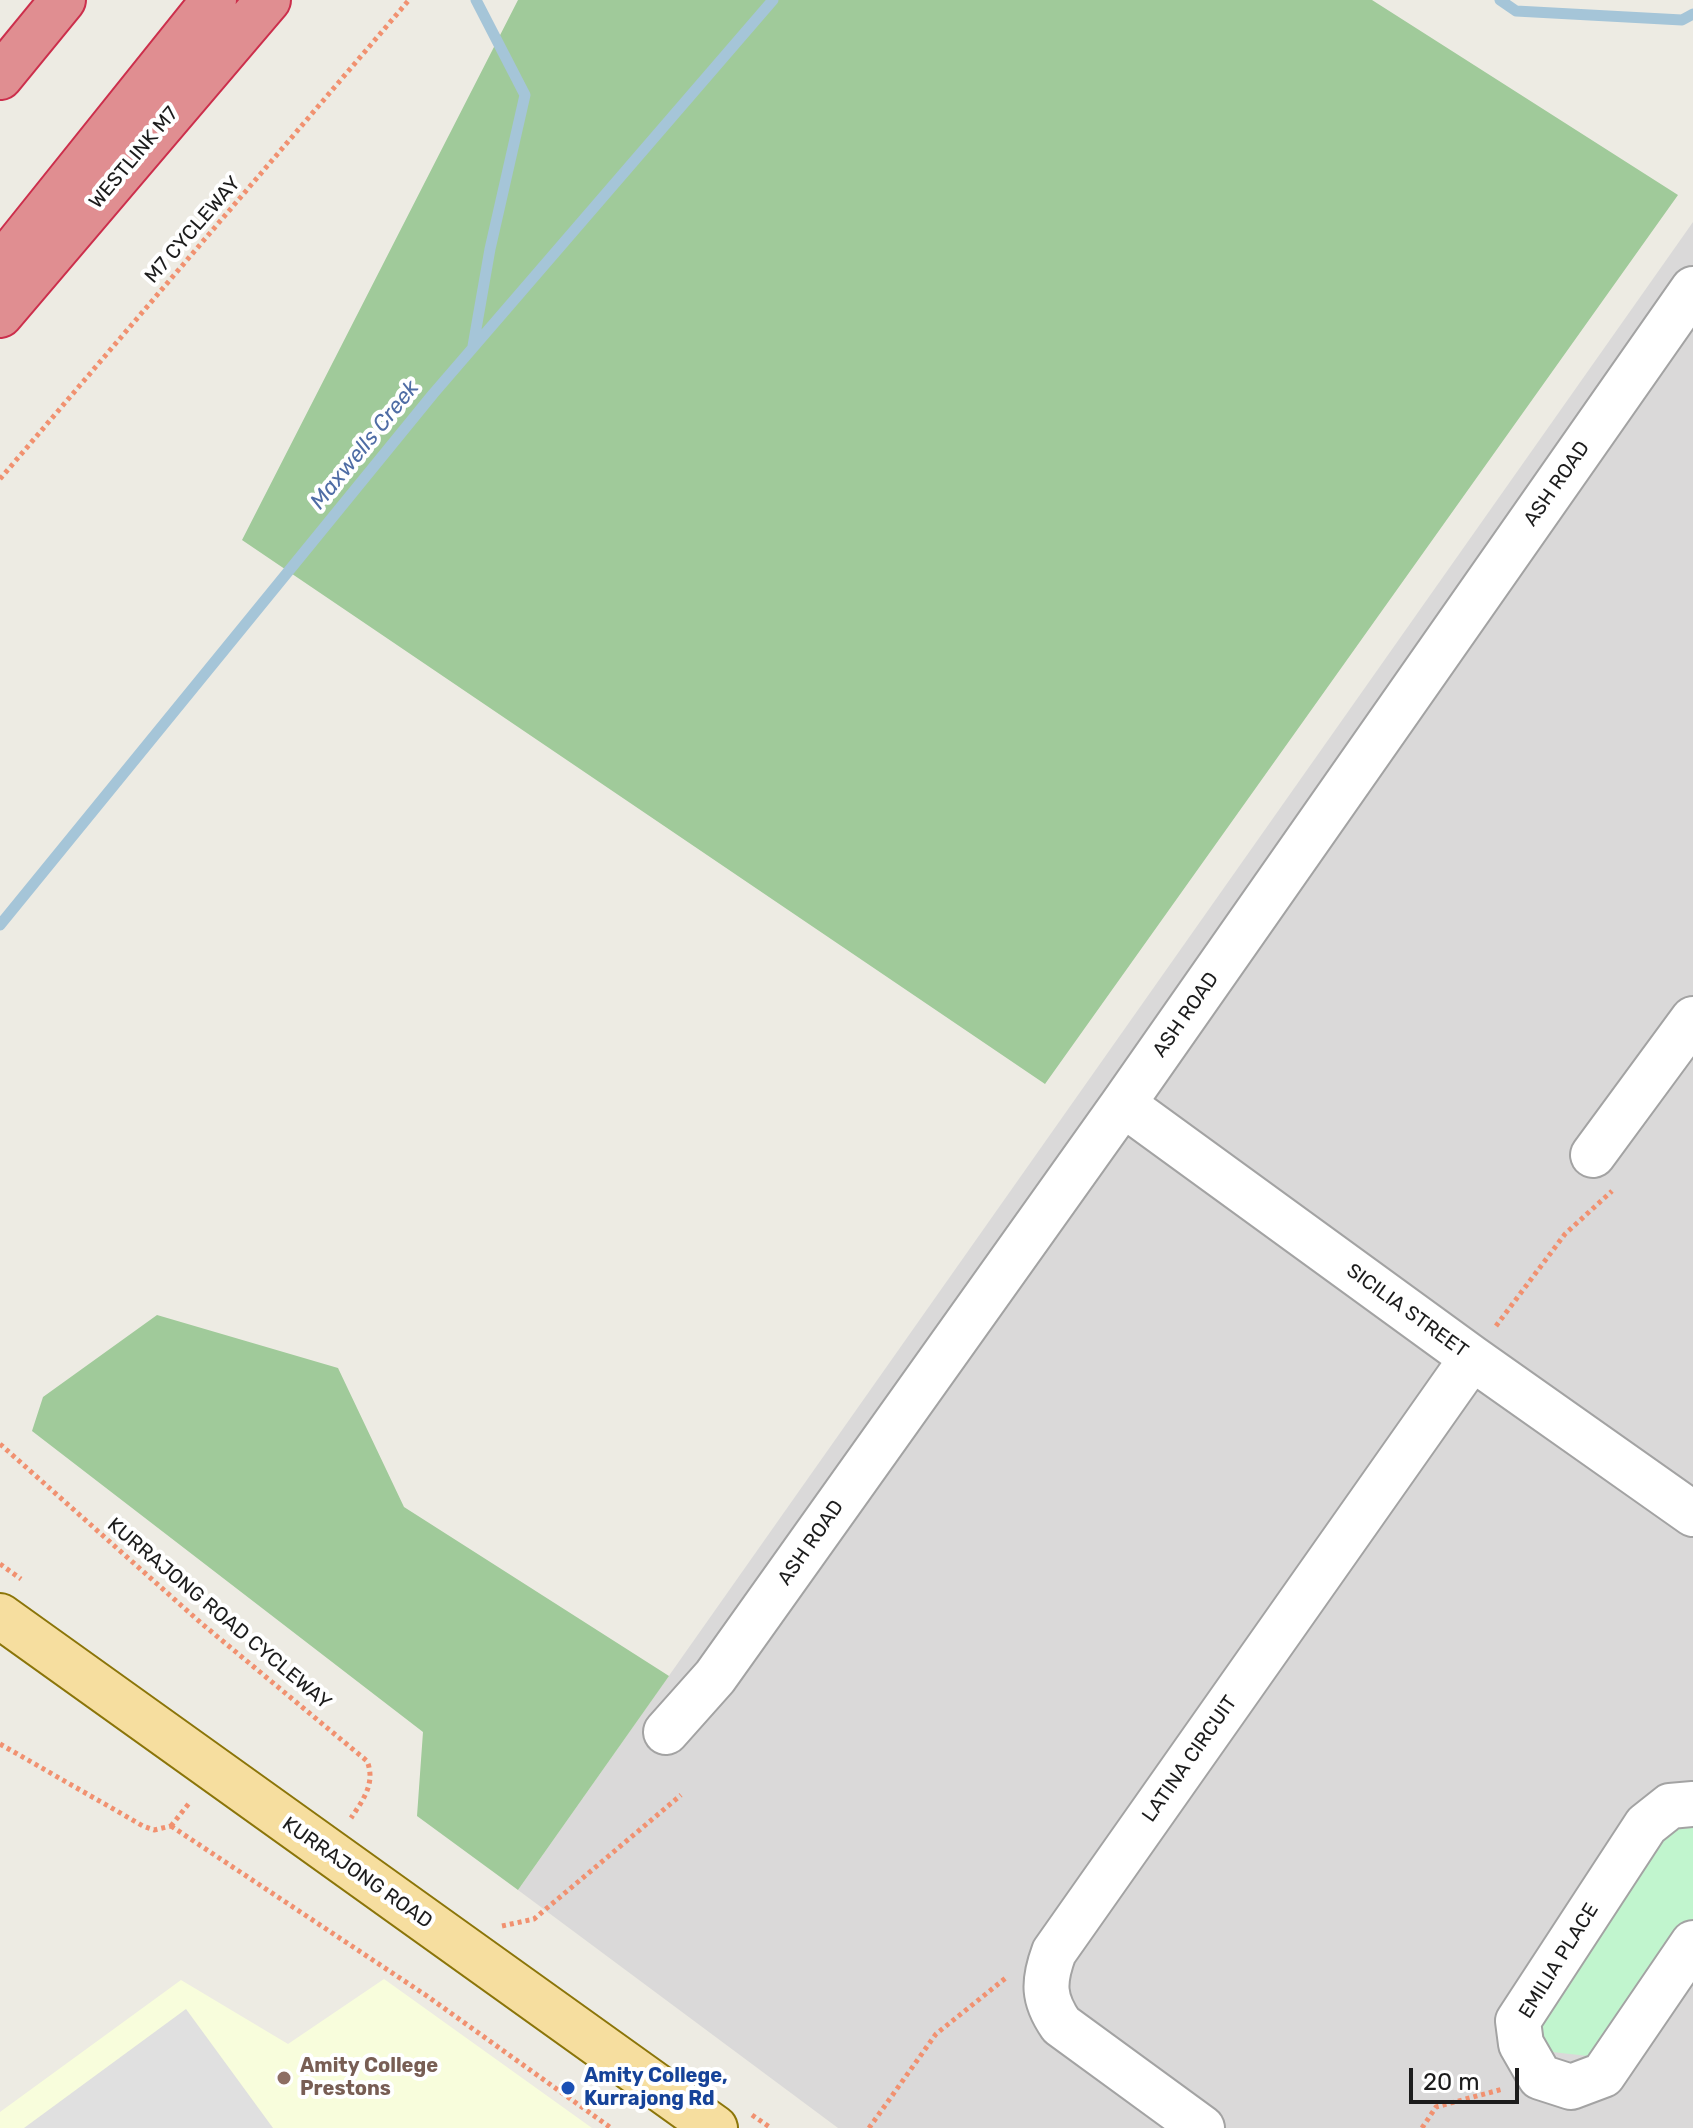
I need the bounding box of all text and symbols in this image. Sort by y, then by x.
street label: WESTLINK M7 [84,102,184,214]
street label: M7 CYCLEWAY [140,172,246,288]
water label: Maxwells Creek [305,375,425,515]
street label: ASH ROAD [1519,437,1595,531]
street label: ASH ROAD [1148,968,1224,1062]
street label: SICILIA STREET [1342,1259,1472,1363]
street label: ASH ROAD [773,1496,849,1590]
street label: KURRAJONG ROAD CYCLEWAY [102,1513,336,1715]
street label: LATINA CIRCUIT [1138,1691,1242,1827]
street label: KURRAJONG ROAD [277,1812,437,1934]
street label: EMILIA PLACE [1514,1899,1604,2023]
scale bar [1413,2052,1523,2102]
place label: Amity College Prestons [300,2054,438,2101]
place label: Amity College, Kurrajong Rd [584,2064,728,2111]
text: 20 m [1423,2068,1480,2096]
marker: Amity College Prestons [275,2069,293,2087]
marker: Amity College, Kurrajong Rd [559,2079,577,2097]

